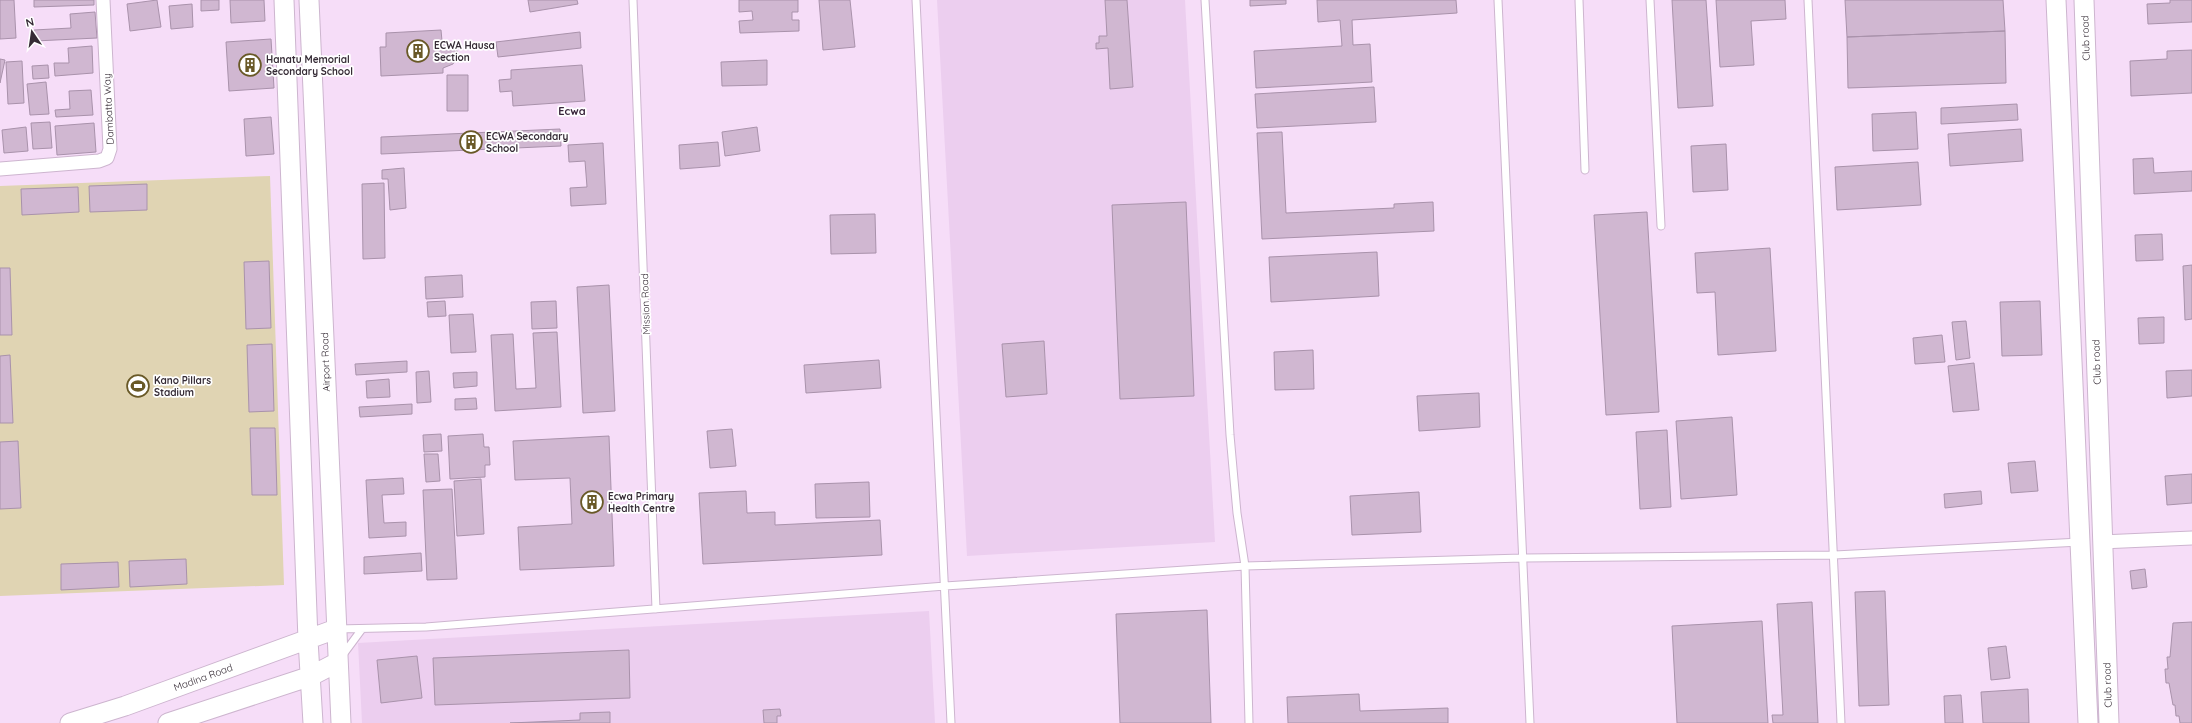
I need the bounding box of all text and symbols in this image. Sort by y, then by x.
north arrow [12,12,52,52]
text: N [24,15,35,30]
street label: Club road [2078,15,2093,61]
building icon: ECWA Hausa Section [405,38,431,64]
place label: ECWA Hausa Section [434,39,495,64]
building icon: Hanatu Memorial Secondary School [237,52,263,78]
place label: Hanatu Memorial Secondary School [266,53,353,78]
street label: Dambatta Way [100,73,117,145]
district label: Ecwa [558,104,586,118]
building icon: ECWA Secondary School [458,129,484,155]
place label: ECWA Secondary School [486,130,569,155]
street label: Mission Road [638,273,653,335]
street label: Airport Road [318,332,333,392]
street label: Club road [2089,339,2104,385]
sports icon: Kano Pillars Stadium [125,373,151,399]
place label: Kano Pillars Stadium [154,374,211,399]
building icon: Ecwa Primary Health Centre [579,489,605,515]
place label: Ecwa Primary Health Centre [608,490,675,515]
street label: Madina Road [172,661,234,694]
street label: Club road [2100,662,2115,708]

